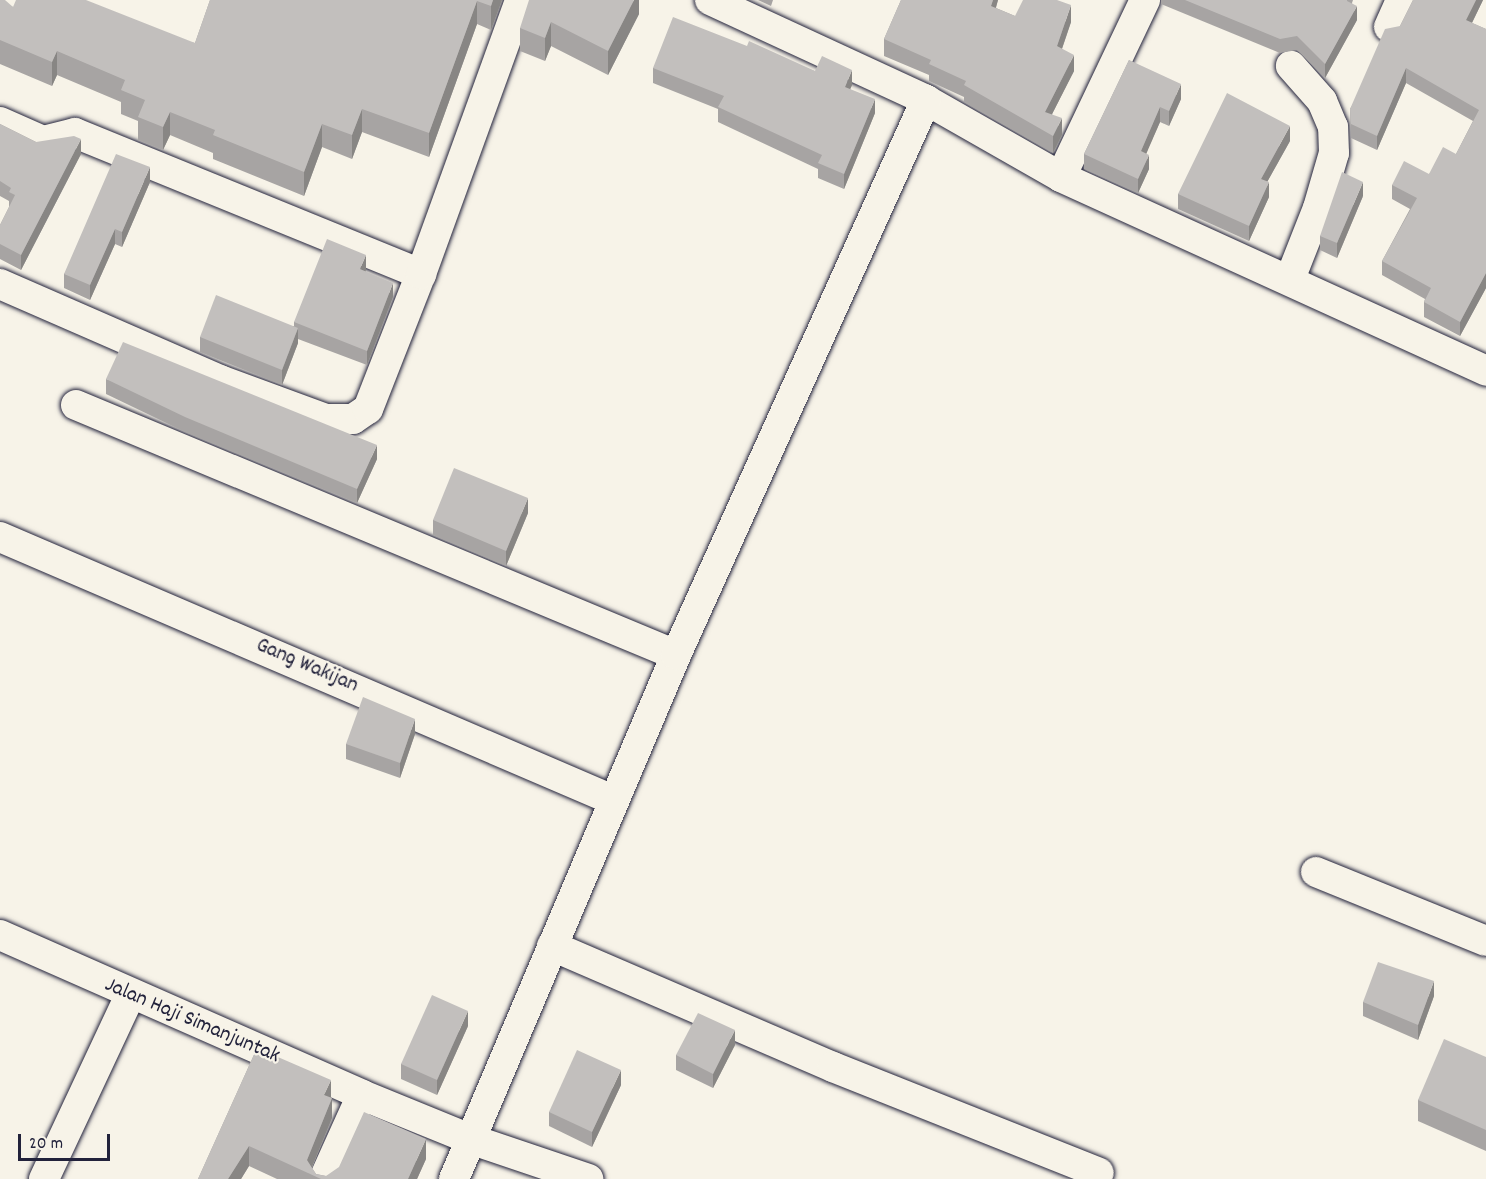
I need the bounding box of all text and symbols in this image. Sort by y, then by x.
street label: Gang Wakijan [252,633,362,699]
street label: Jalan Haji Simanjuntak [100,972,284,1070]
scale bar [21,1122,112,1160]
text: 20 m [29,1132,63,1157]

